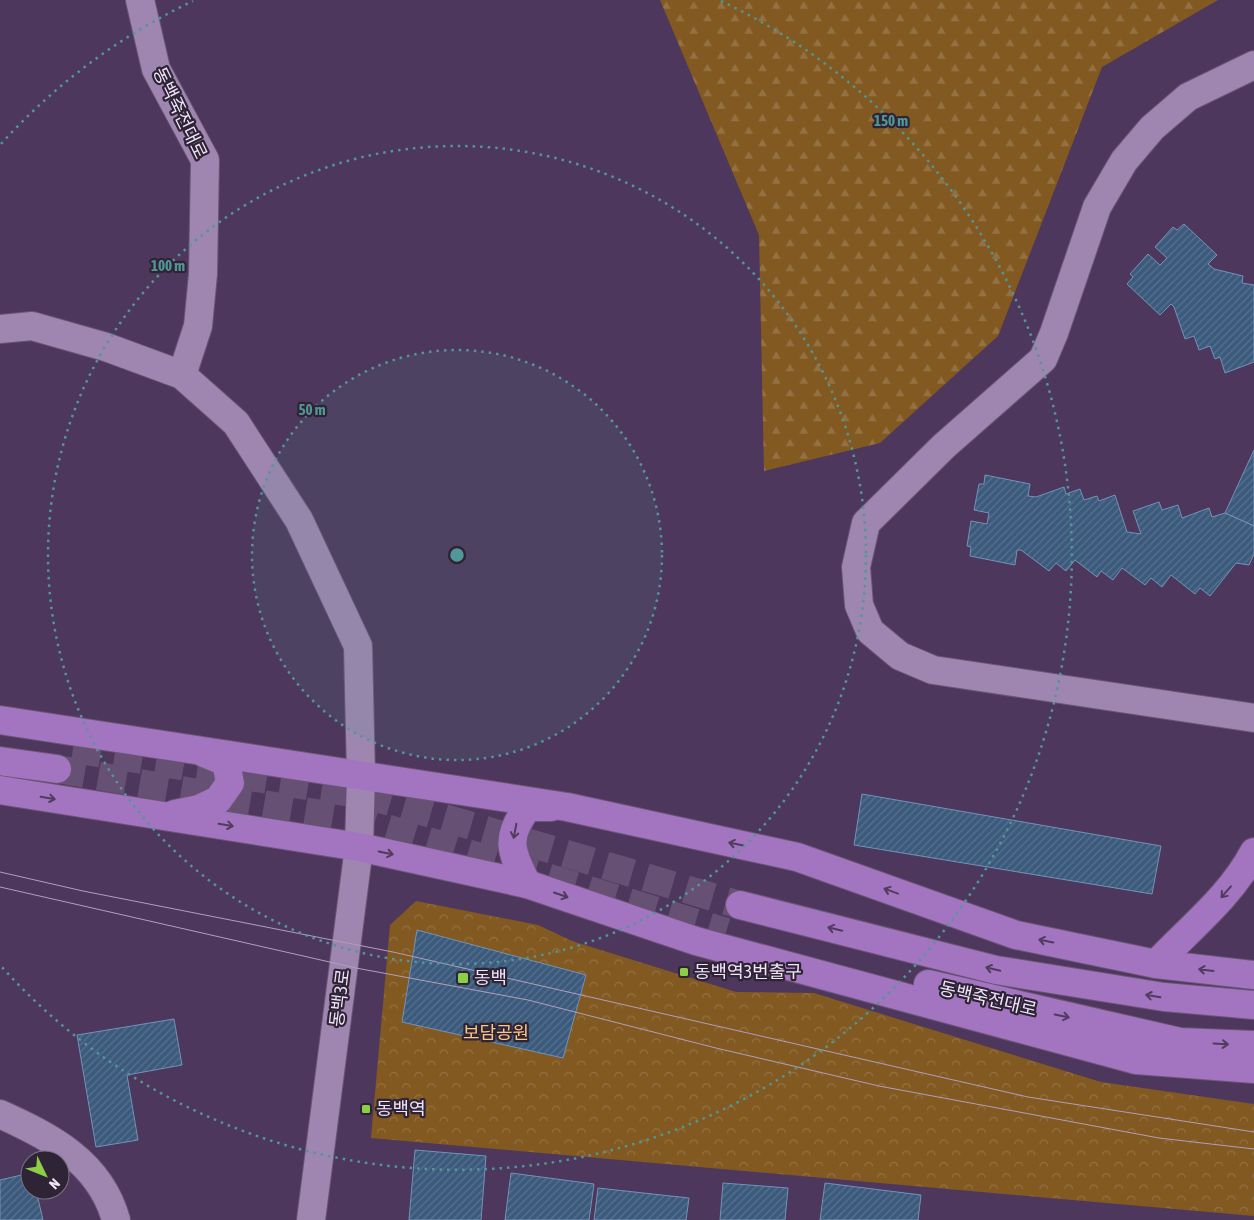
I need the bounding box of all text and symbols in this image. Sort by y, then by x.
street label: 동백죽전대로 [149,64,212,162]
text: 150 m [874,112,908,129]
text: 100 m [151,257,185,274]
text: 50 m [299,401,326,418]
centre of rings [448,546,466,564]
one-way arrow [40,793,56,803]
one-way arrow [218,821,234,831]
one-way arrow [510,822,520,838]
one-way arrow [729,839,745,848]
one-way arrow [378,848,394,858]
one-way arrow [1221,885,1232,898]
one-way arrow [884,886,900,895]
one-way arrow [553,891,568,900]
one-way arrow [828,924,844,933]
one-way arrow [1038,936,1054,946]
place label: 동백역3번출구 [694,961,802,982]
one-way arrow [985,964,1001,973]
one-way arrow [1198,965,1214,975]
marker: 동백역3번출구 [678,966,690,978]
place label: 동백 [474,967,507,988]
street label: 동백3로 [326,968,353,1028]
marker: 동백 [456,971,470,985]
street label: 동백죽전대로 [937,977,1039,1020]
one-way arrow [1146,990,1162,1000]
one-way arrow [1053,1012,1069,1021]
park label: 보담공원 [463,1022,529,1043]
one-way arrow [1213,1039,1229,1049]
place label: 동백역 [376,1098,426,1119]
marker: 동백역 [360,1103,372,1115]
north arrow [20,1150,70,1200]
text: N [46,1175,63,1192]

